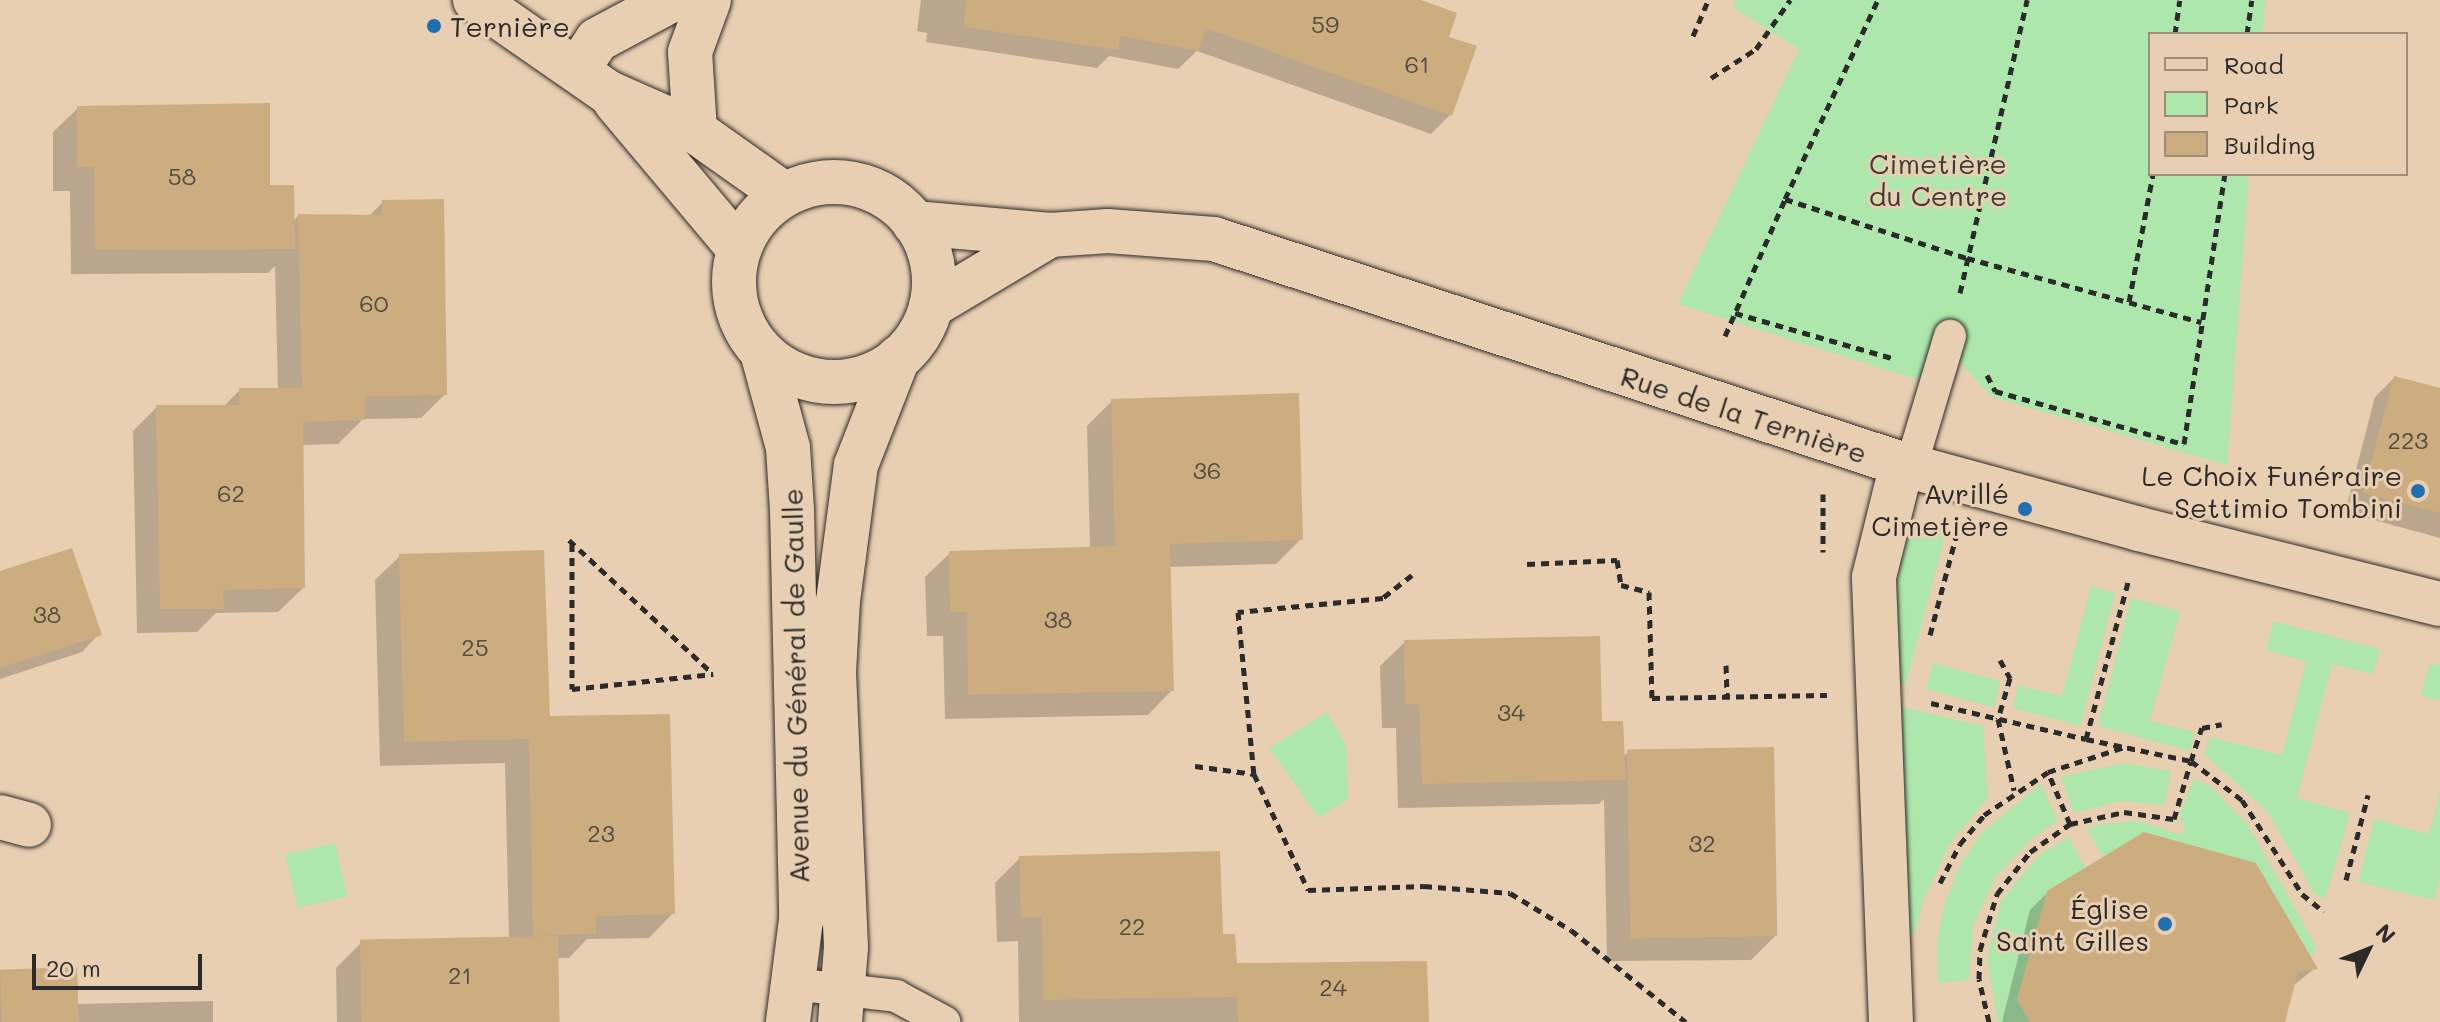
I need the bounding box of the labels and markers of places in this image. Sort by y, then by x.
place label: Ternière [450,9,570,43]
marker: Ternière [425,17,443,35]
place label: Le Choix Funéraire Settimio Tombini [2142,458,2402,524]
place label: Avrillé Cimetière [1871,476,2009,542]
marker: Le Choix Funéraire Settimio Tombini [2409,482,2427,500]
marker: Avrillé Cimetière [2016,500,2034,518]
place label: Église Saint Gilles [1996,891,2149,957]
marker: Église Saint Gilles [2156,915,2174,933]

